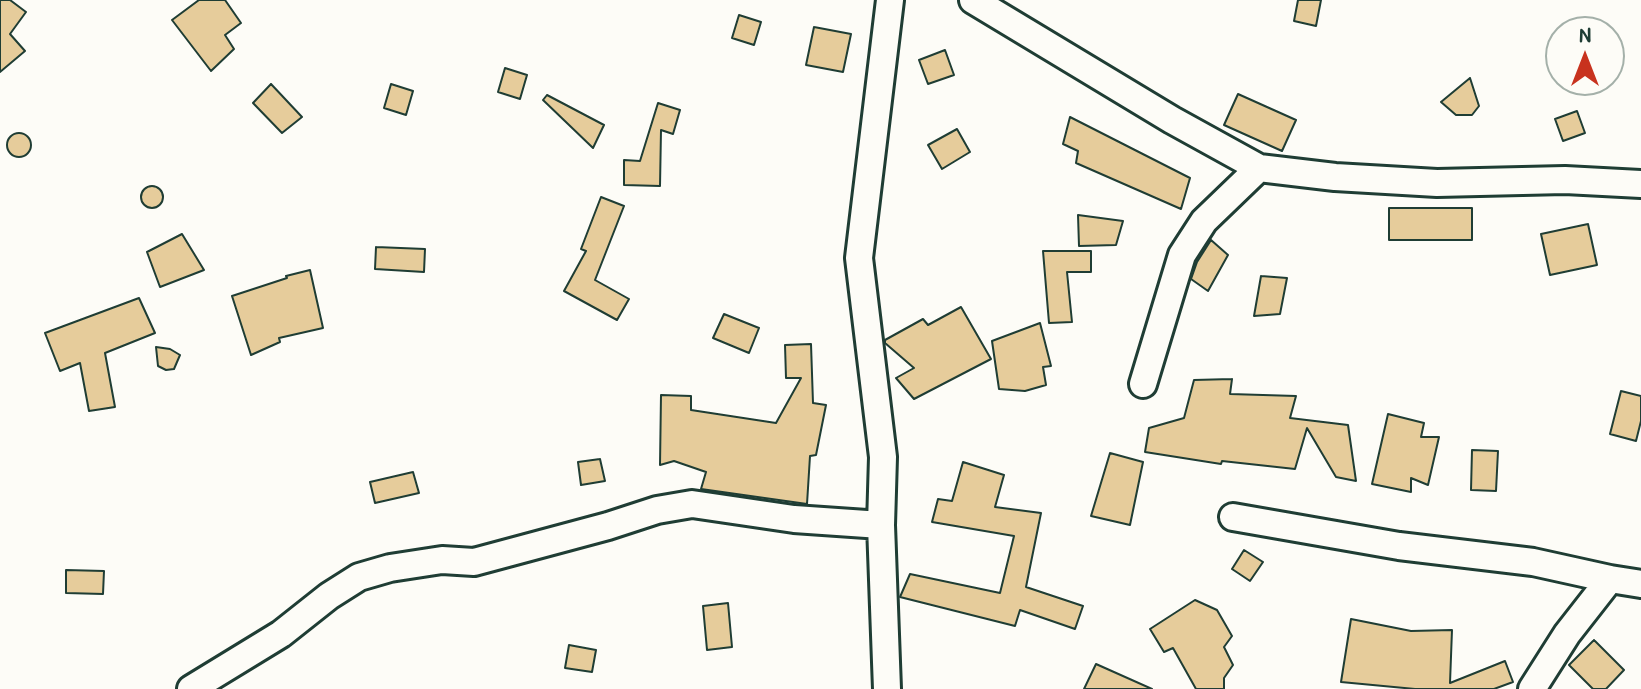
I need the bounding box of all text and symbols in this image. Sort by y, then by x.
north arrow [1545,16,1625,96]
text: N [1579,19,1591,49]

